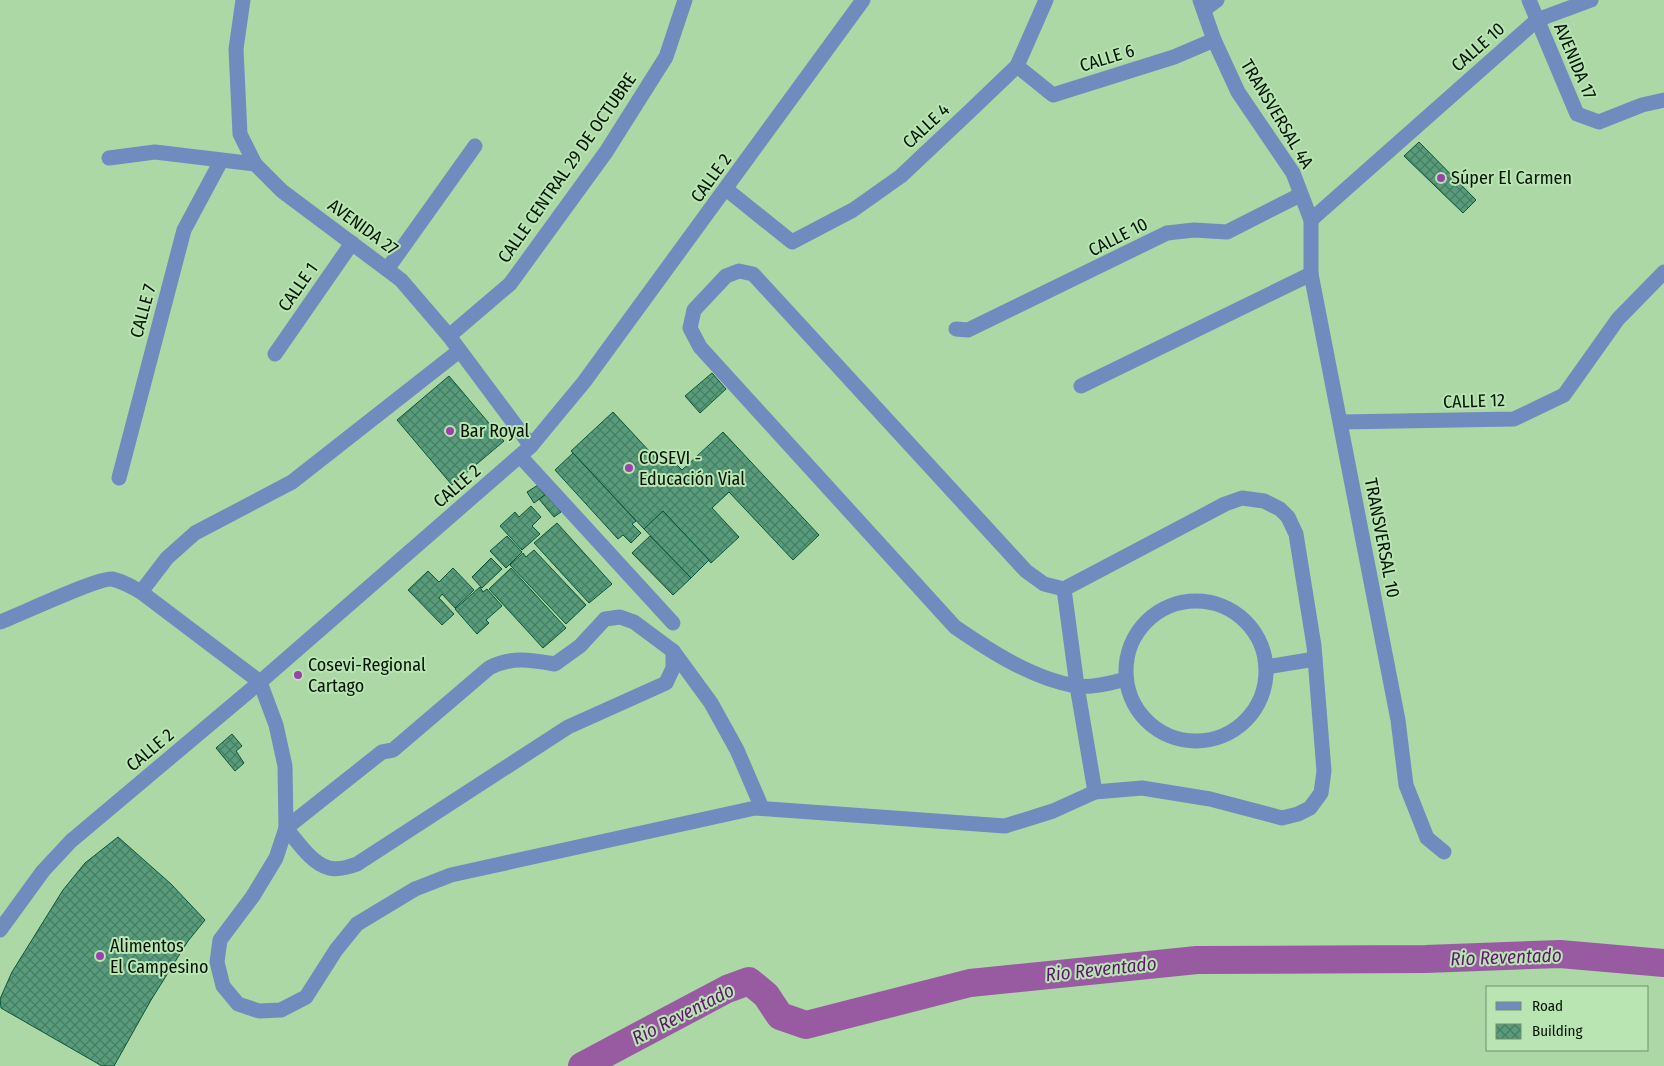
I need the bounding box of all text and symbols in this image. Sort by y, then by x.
street label: CALLE 10 [1447,18,1509,76]
street label: AVENIDA 17 [1549,20,1601,102]
street label: CALLE 6 [1077,39,1137,77]
street label: TRANSVERSAL 4A [1236,56,1318,173]
street label: CALLE CENTRAL 29 DE OCTUBRE [493,69,641,267]
street label: CALLE 4 [898,99,954,153]
street label: CALLE 2 [686,149,736,207]
place label: Súper El Carmen [1451,167,1572,189]
marker: Súper El Carmen [1435,172,1447,184]
street label: AVENIDA 27 [324,194,402,260]
street label: CALLE 10 [1085,213,1151,261]
street label: CALLE 1 [273,258,323,316]
street label: CALLE 7 [125,282,161,340]
street label: CALLE 12 [1443,389,1506,413]
place label: Bar Royal [460,420,530,442]
marker: Bar Royal [444,425,456,437]
place label: COSEVI - Educación Vial [639,447,745,490]
street label: CALLE 2 [429,460,485,512]
marker: COSEVI - Educación Vial [623,462,635,474]
street label: TRANSVERSAL 10 [1360,476,1404,600]
place label: Cosevi-Regional Cartago [308,654,426,697]
marker: Cosevi-Regional Cartago [292,669,304,681]
street label: CALLE 2 [122,724,178,776]
place label: Alimentos El Campesino [110,935,209,978]
water label: Rio Reventado [1450,944,1562,970]
marker: Alimentos El Campesino [94,950,106,962]
water label: Rio Reventado [1044,952,1158,986]
water label: Rio Reventado [628,978,738,1050]
legend [1486,986,1649,1051]
text: Road [1532,997,1563,1015]
text: Building [1532,1022,1583,1040]

